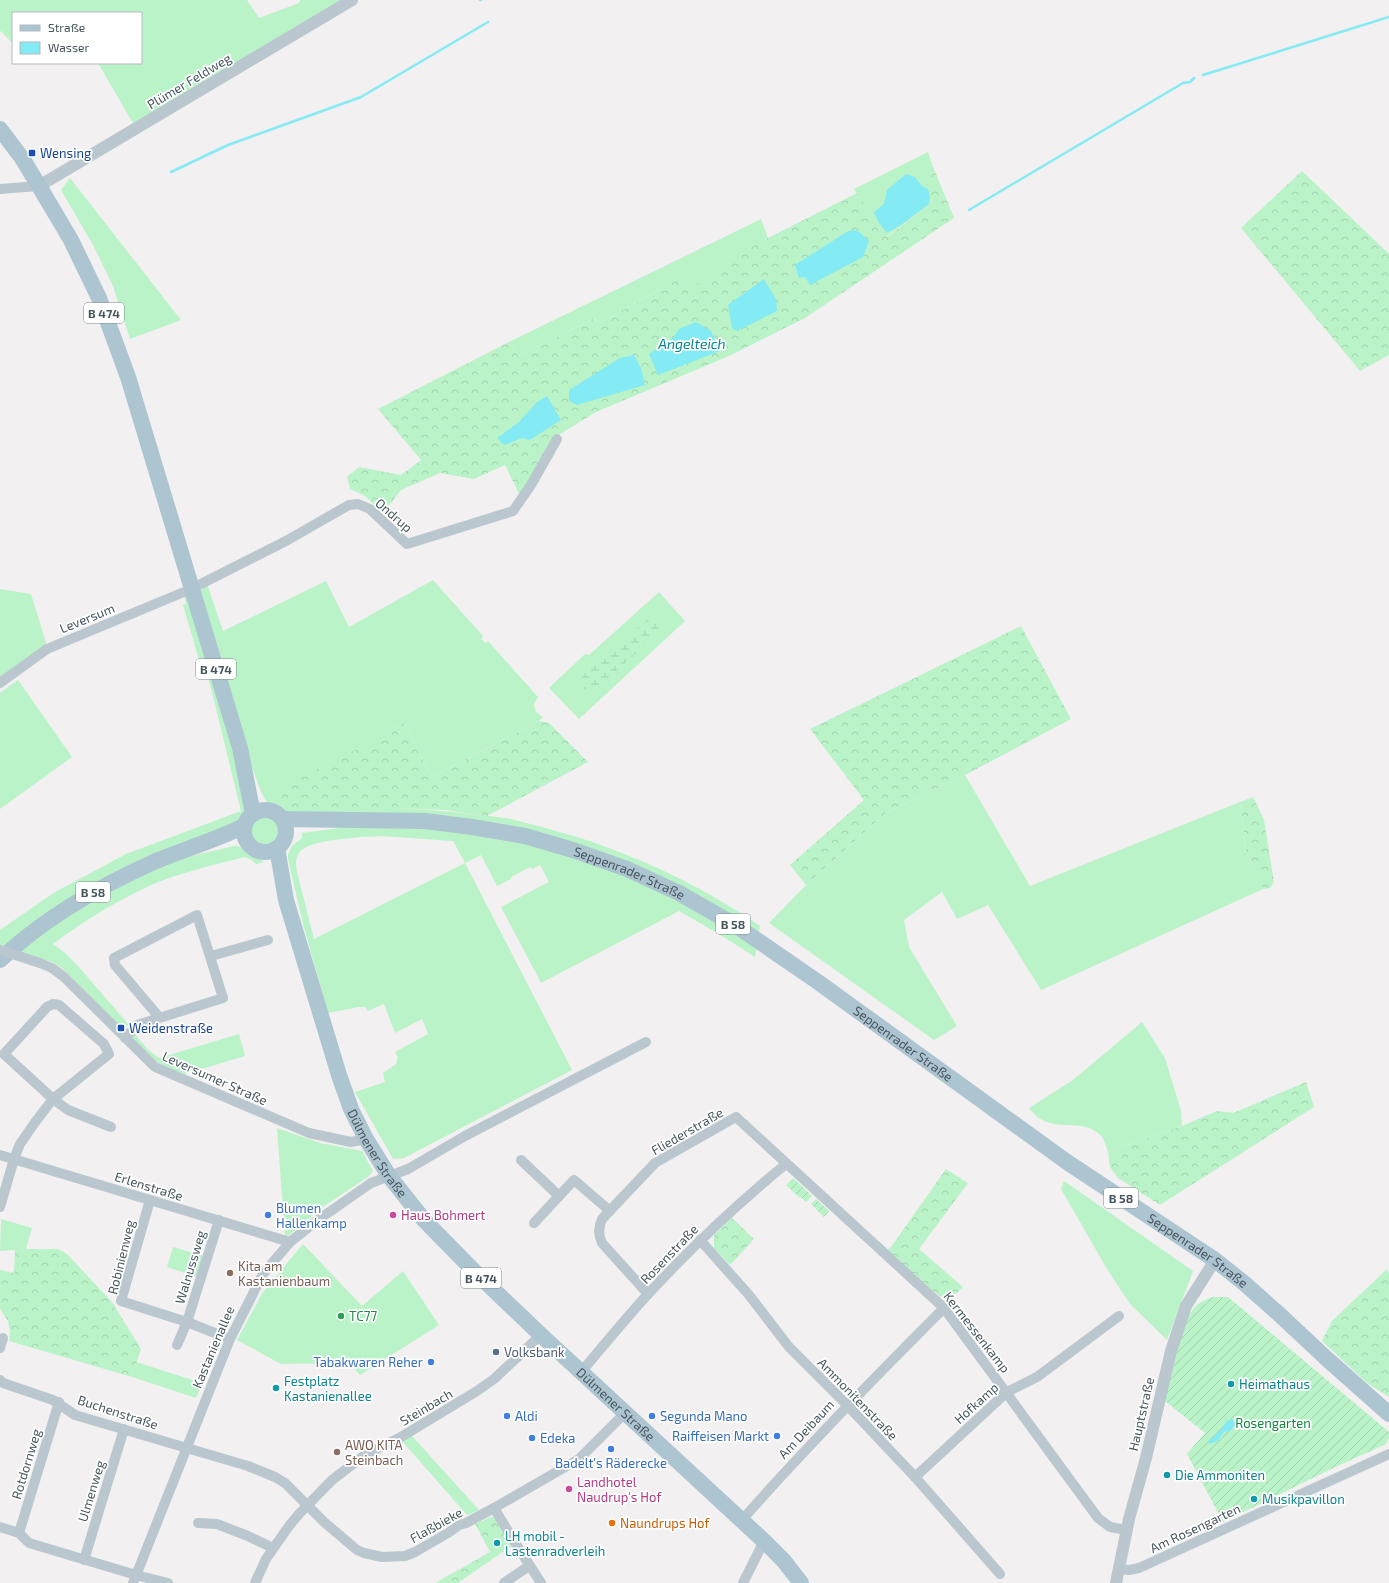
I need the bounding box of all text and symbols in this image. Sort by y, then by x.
legend [12,12,142,64]
text: Straße [48,20,85,34]
text: Wasser [48,40,89,54]
street label: Plümer Feldweg [144,50,234,112]
place label: Wensing [40,145,91,161]
marker: Wensing [27,148,37,158]
road number: B 474 [84,303,124,323]
water label: Angelteich [657,335,726,352]
street label: Ondrup [372,495,416,535]
street label: Leversum [57,600,117,636]
road number: B 474 [196,659,236,679]
street label: Seppenrader Straße [572,843,688,903]
road number: B 58 [76,882,110,902]
road number: B 58 [716,914,750,934]
street label: Seppenrader Straße [850,1002,956,1085]
place label: Weidenstraße [129,1020,213,1036]
marker: Weidenstraße [116,1023,126,1033]
street label: Leversumer Straße [160,1048,270,1108]
street label: Fliederstraße [648,1104,726,1158]
street label: Dülmener Straße [344,1106,411,1200]
street label: Erlenstraße [113,1168,185,1204]
road number: B 58 [1104,1188,1138,1208]
place label: Blumen Hallenkamp [276,1200,347,1231]
place label: Haus Bohmert [401,1207,485,1223]
marker: Blumen Hallenkamp [263,1210,273,1220]
marker: Haus Bohmert [388,1210,398,1220]
street label: Seppenrader Straße [1145,1210,1251,1291]
street label: Robinienweg [104,1218,138,1296]
street label: Rosenstraße [637,1221,701,1287]
street label: Walnussweg [171,1228,209,1306]
place label: Kita am Kastanienbaum [238,1258,330,1289]
marker: Kita am Kastanienbaum [225,1268,235,1278]
road number: B 474 [461,1268,501,1288]
street label: Kermessenkamp [940,1288,1014,1376]
street label: Kastanienallee [189,1304,237,1390]
place label: TC77 [349,1308,377,1324]
marker: TC77 [336,1311,346,1321]
place label: Volksbank [504,1344,565,1360]
marker: Volksbank [491,1347,501,1357]
place label: Tabakwaren Reher [313,1354,423,1370]
street label: Ammonitenstraße [815,1355,901,1443]
marker: Tabakwaren Reher [426,1357,436,1367]
street label: Dülmener Straße [573,1364,658,1444]
place label: Festplatz Kastanienallee [284,1373,372,1404]
street label: Hauptstraße [1125,1375,1157,1453]
place label: Heimathaus [1239,1376,1310,1392]
street label: Hofkamp [951,1379,1001,1427]
marker: Heimathaus [1226,1379,1236,1389]
marker: Festplatz Kastanienallee [271,1383,281,1393]
street label: Steinbach [397,1385,455,1429]
street label: Buchenstraße [76,1391,160,1433]
street label: Am Deibaum [775,1396,837,1462]
place label: Aldi [515,1408,538,1424]
place label: Segunda Mano [660,1408,747,1424]
marker: Aldi [502,1411,512,1421]
marker: Segunda Mano [647,1411,657,1421]
park label: Rosengarten [1235,1415,1311,1431]
street label: Rotdornweg [8,1427,44,1501]
place label: Raiffeisen Markt [672,1428,769,1444]
place label: Edeka [540,1430,575,1446]
marker: Raiffeisen Markt [772,1431,782,1441]
marker: Edeka [527,1433,537,1443]
place label: AWO KITA Steinbach [345,1437,403,1468]
marker: Badelt's Räderecke [606,1444,616,1454]
marker: AWO KITA Steinbach [332,1447,342,1457]
place label: Badelt's Räderecke [555,1455,667,1471]
street label: Ulmenweg [74,1458,108,1524]
place label: Die Ammoniten [1175,1467,1265,1483]
marker: Die Ammoniten [1162,1470,1172,1480]
place label: Landhotel Naudrup's Hof [577,1474,662,1505]
marker: Landhotel Naudrup's Hof [564,1484,574,1494]
place label: Musikpavillon [1262,1491,1345,1507]
marker: Musikpavillon [1249,1494,1259,1504]
street label: Am Rosengarten [1147,1500,1243,1556]
street label: Flaßbieke [407,1504,465,1546]
place label: Naundrups Hof [620,1515,710,1531]
marker: Naundrups Hof [607,1518,617,1528]
place label: LH mobil - Lastenradverleih [505,1528,605,1559]
marker: LH mobil - Lastenradverleih [492,1538,502,1548]

